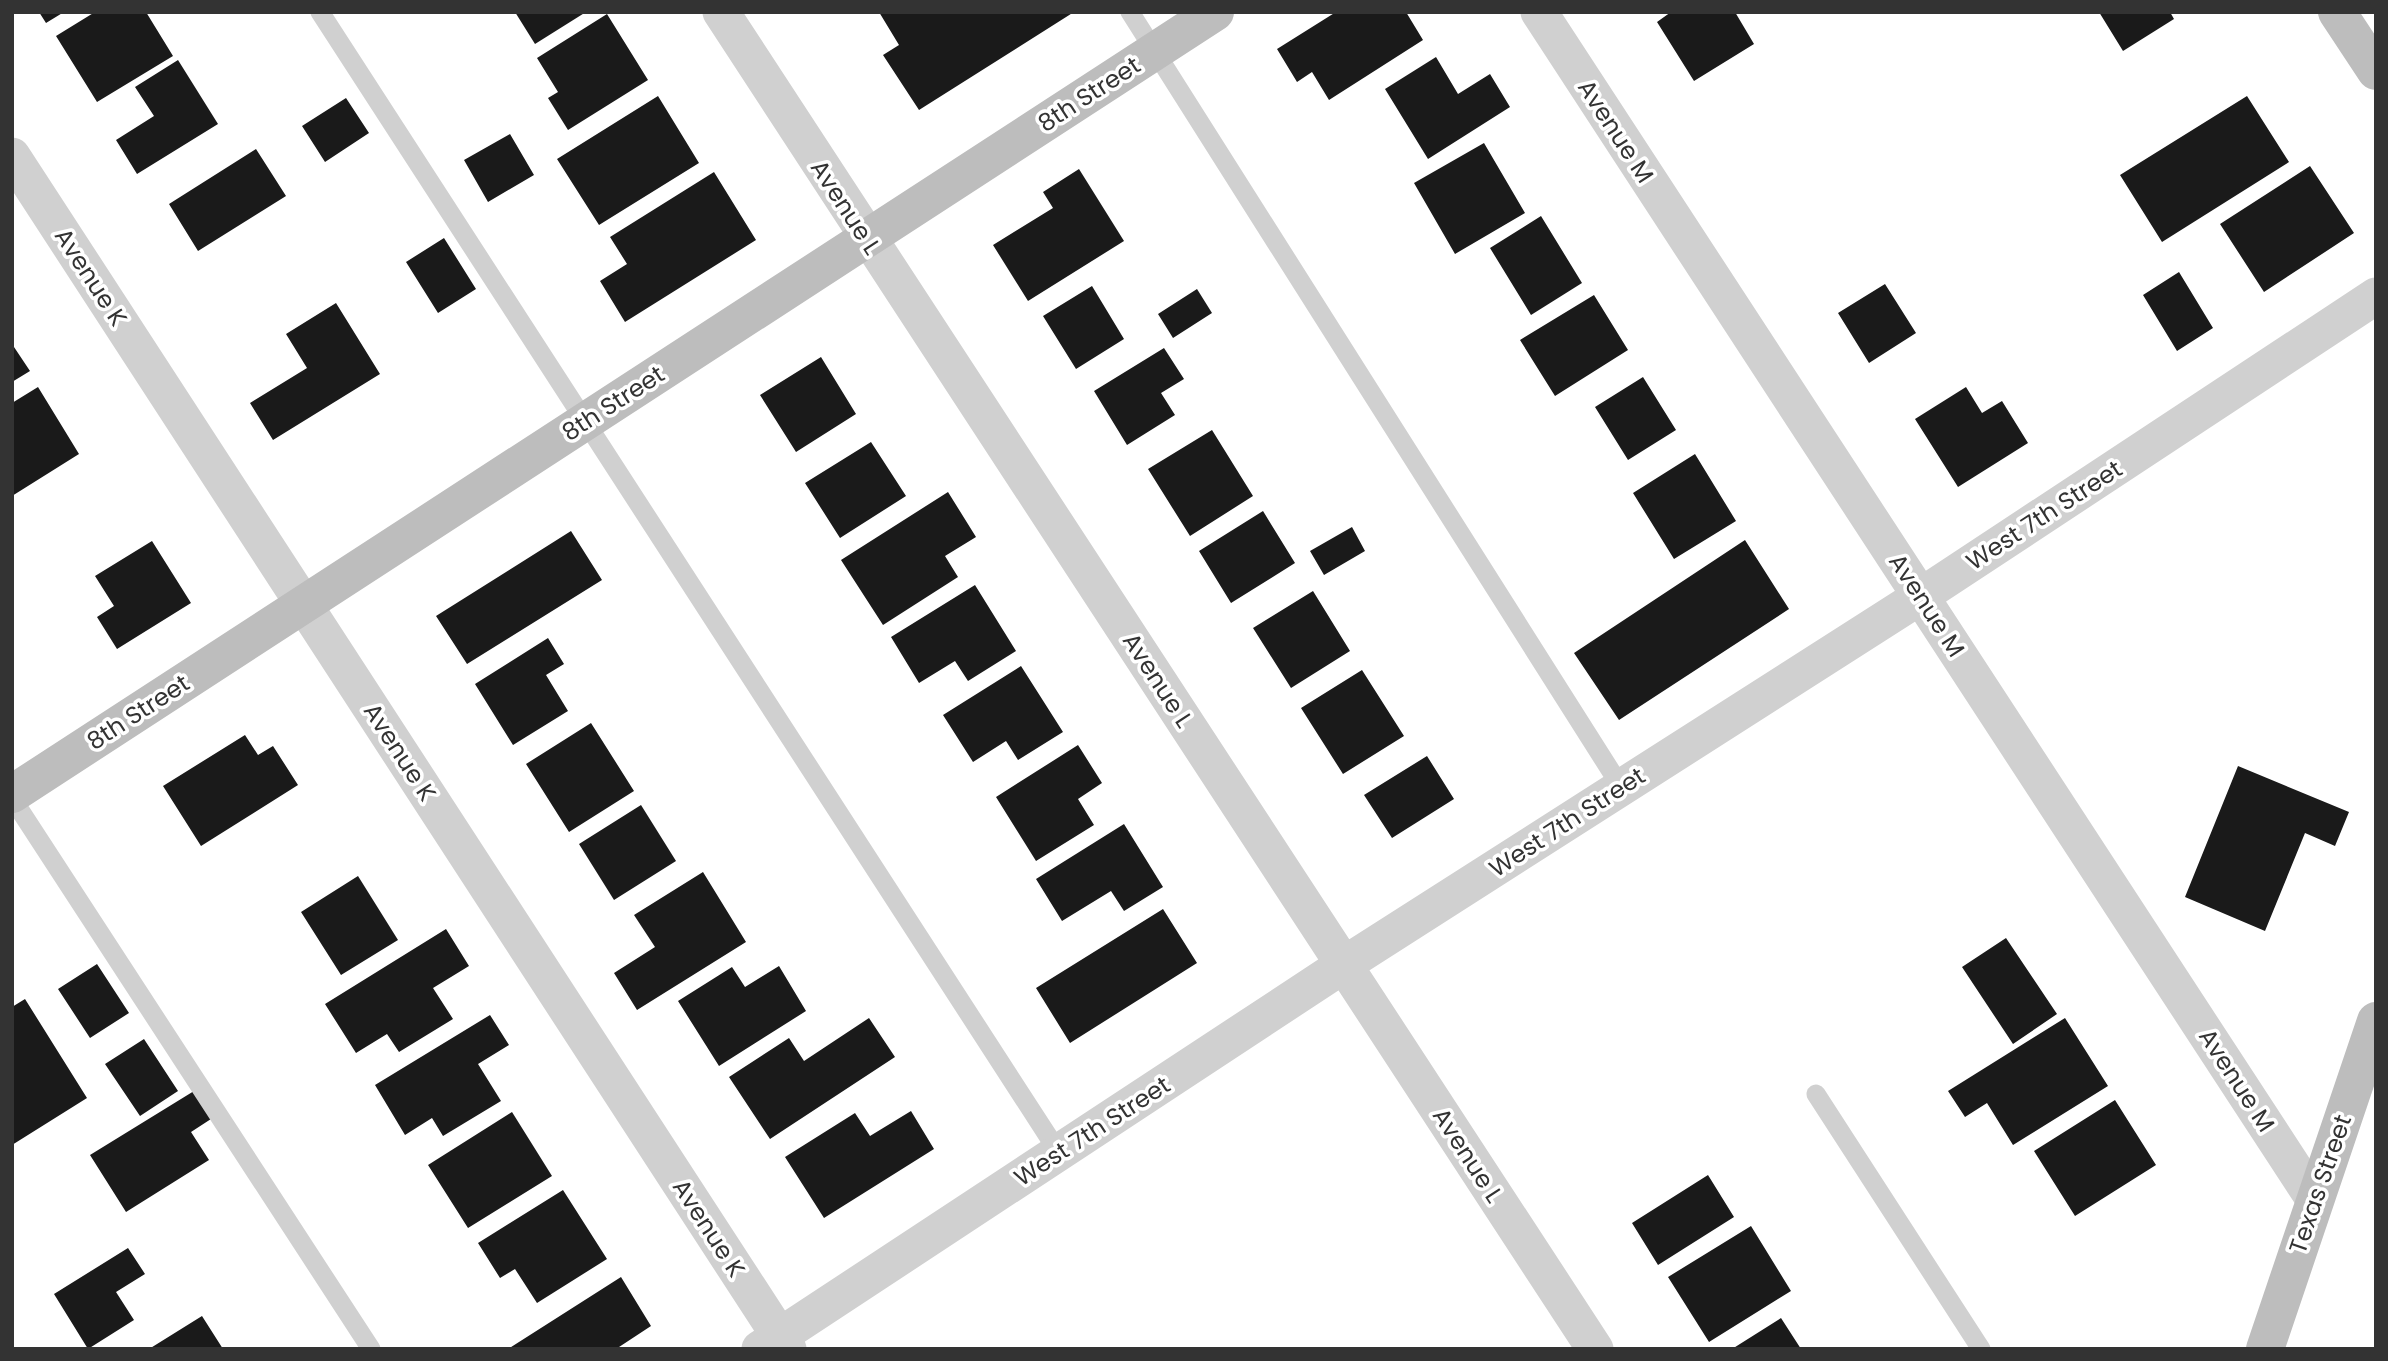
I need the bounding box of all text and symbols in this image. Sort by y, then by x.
street label: 8th Street [1031,49,1147,139]
street label: Avenue M [1570,73,1662,189]
street label: Avenue L [803,153,889,261]
street label: Avenue K [47,222,135,332]
street label: 8th Street [555,358,671,448]
street label: West 7th Street [1960,452,2128,578]
street label: Avenue M [1881,547,1973,663]
street label: Avenue L [1115,626,1201,734]
street label: 8th Street [80,667,196,757]
street label: Avenue K [356,697,444,807]
street label: West 7th Street [1483,759,1651,885]
street label: Avenue M [2191,1022,2283,1138]
street label: West 7th Street [1008,1068,1176,1194]
street label: Avenue L [1425,1101,1511,1209]
street label: Texas Street [2281,1110,2359,1258]
street label: Avenue K [665,1173,753,1283]

